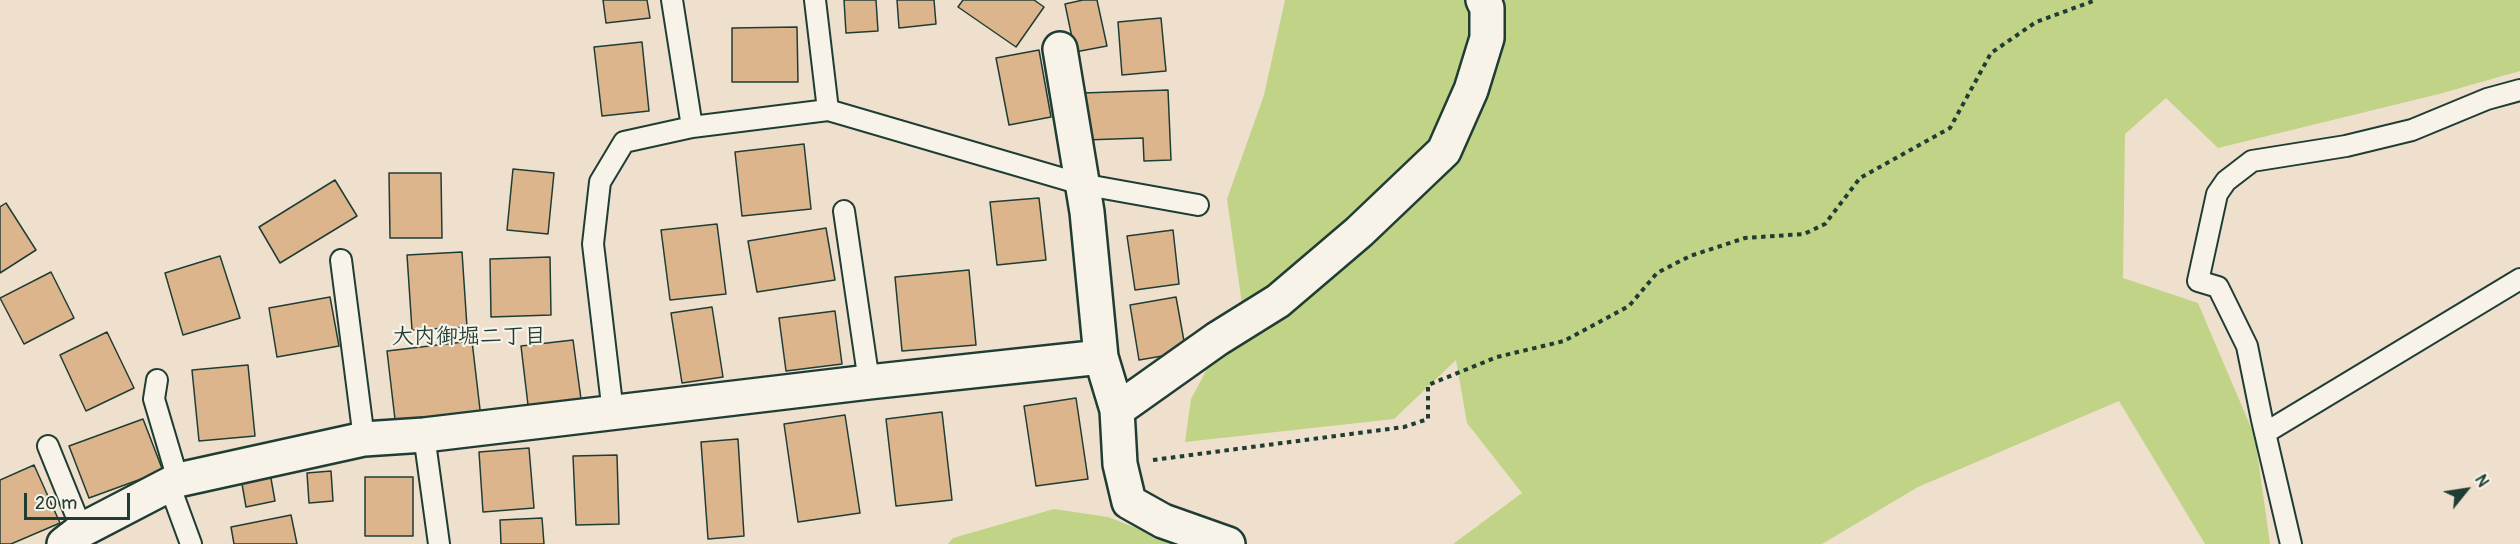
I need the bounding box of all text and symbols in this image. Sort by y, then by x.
district label: 大内御堀二丁目 [392,324,546,350]
north arrow [2436,460,2496,520]
text: N [2470,471,2493,491]
scale bar [27,481,134,519]
text: 20 m [35,492,77,515]

